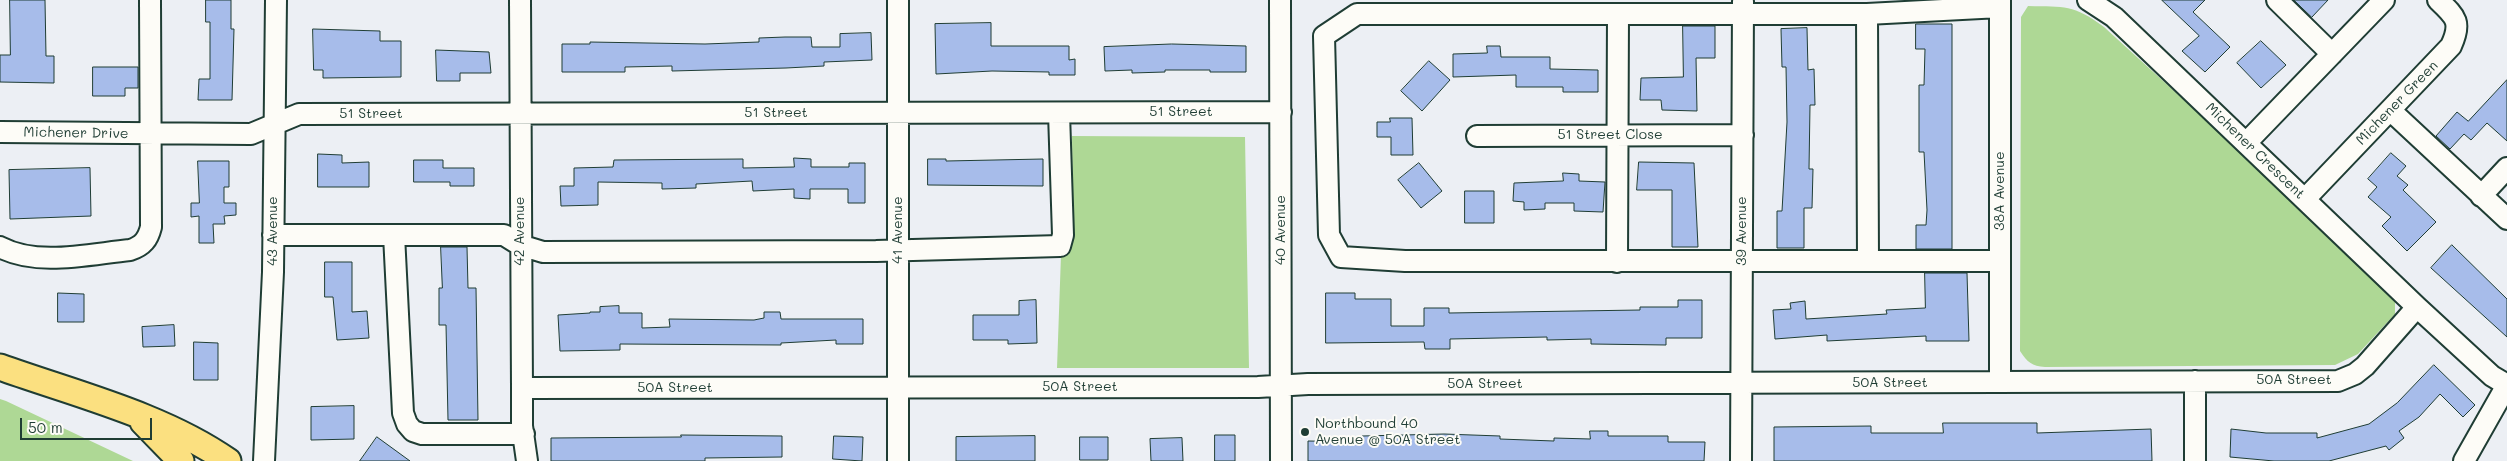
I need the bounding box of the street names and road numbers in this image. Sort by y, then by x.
street label: Michener Green [2353,57,2441,149]
street label: Michener Crescent [2202,99,2308,203]
street label: 51 Street [1149,104,1213,120]
street label: 51 Street [744,105,808,121]
street label: 51 Street [339,106,403,122]
street label: Michener Drive [23,124,129,142]
street label: 51 Street Close [1557,127,1663,143]
street label: 38A Avenue [1992,151,2008,231]
street label: 40 Avenue [1273,195,1289,265]
street label: 43 Avenue [265,196,281,266]
street label: 41 Avenue [890,196,906,264]
street label: 39 Avenue [1734,196,1750,266]
street label: 42 Avenue [512,197,528,265]
street label: 50A Street [2256,372,2332,388]
street label: 50A Street [1852,375,1928,391]
street label: 50A Street [1447,376,1523,392]
street label: 50A Street [1042,379,1118,395]
street label: 50A Street [637,380,713,396]

